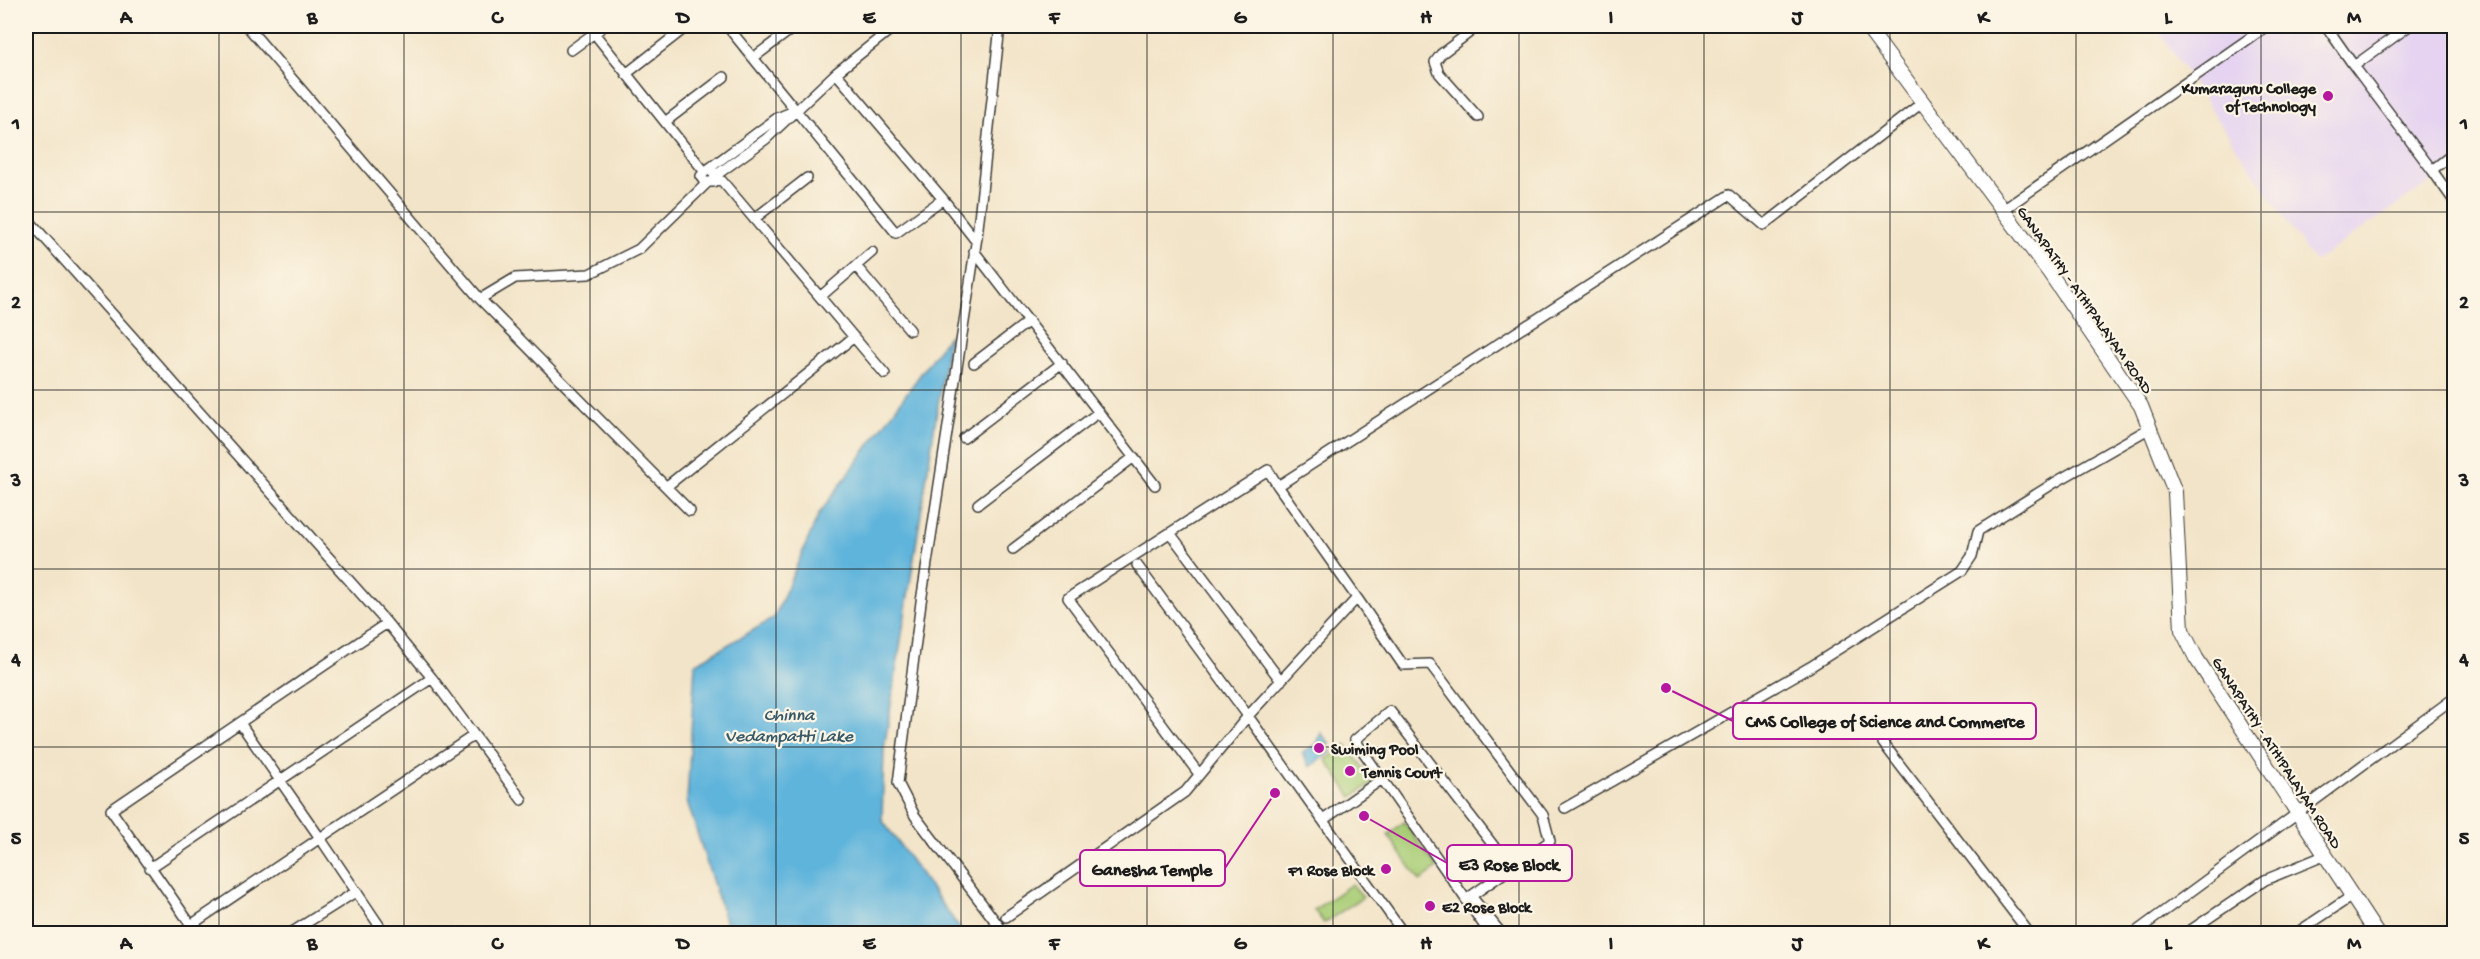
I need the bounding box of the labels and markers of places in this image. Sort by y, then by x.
place label: Kumaraguru College of Technology [2181,81,2317,118]
marker: Kumaraguru College of Technology [2321,89,2335,103]
callout: CMS College of Science and Commerce [1733,703,2036,739]
marker: Swiming Pool [1312,741,1326,755]
place label: Swiming Pool [1331,742,1419,761]
marker: Tennis Court [1343,764,1357,778]
place label: Tennis Court [1360,765,1443,784]
callout: E3 Rose Block [1447,845,1572,881]
callout: Ganesha Temple [1080,850,1225,886]
marker: F1 Rose Block [1379,862,1393,876]
place label: F1 Rose Block [1287,863,1376,882]
marker: E2 Rose Block [1423,899,1437,913]
place label: E2 Rose Block [1442,900,1533,919]

